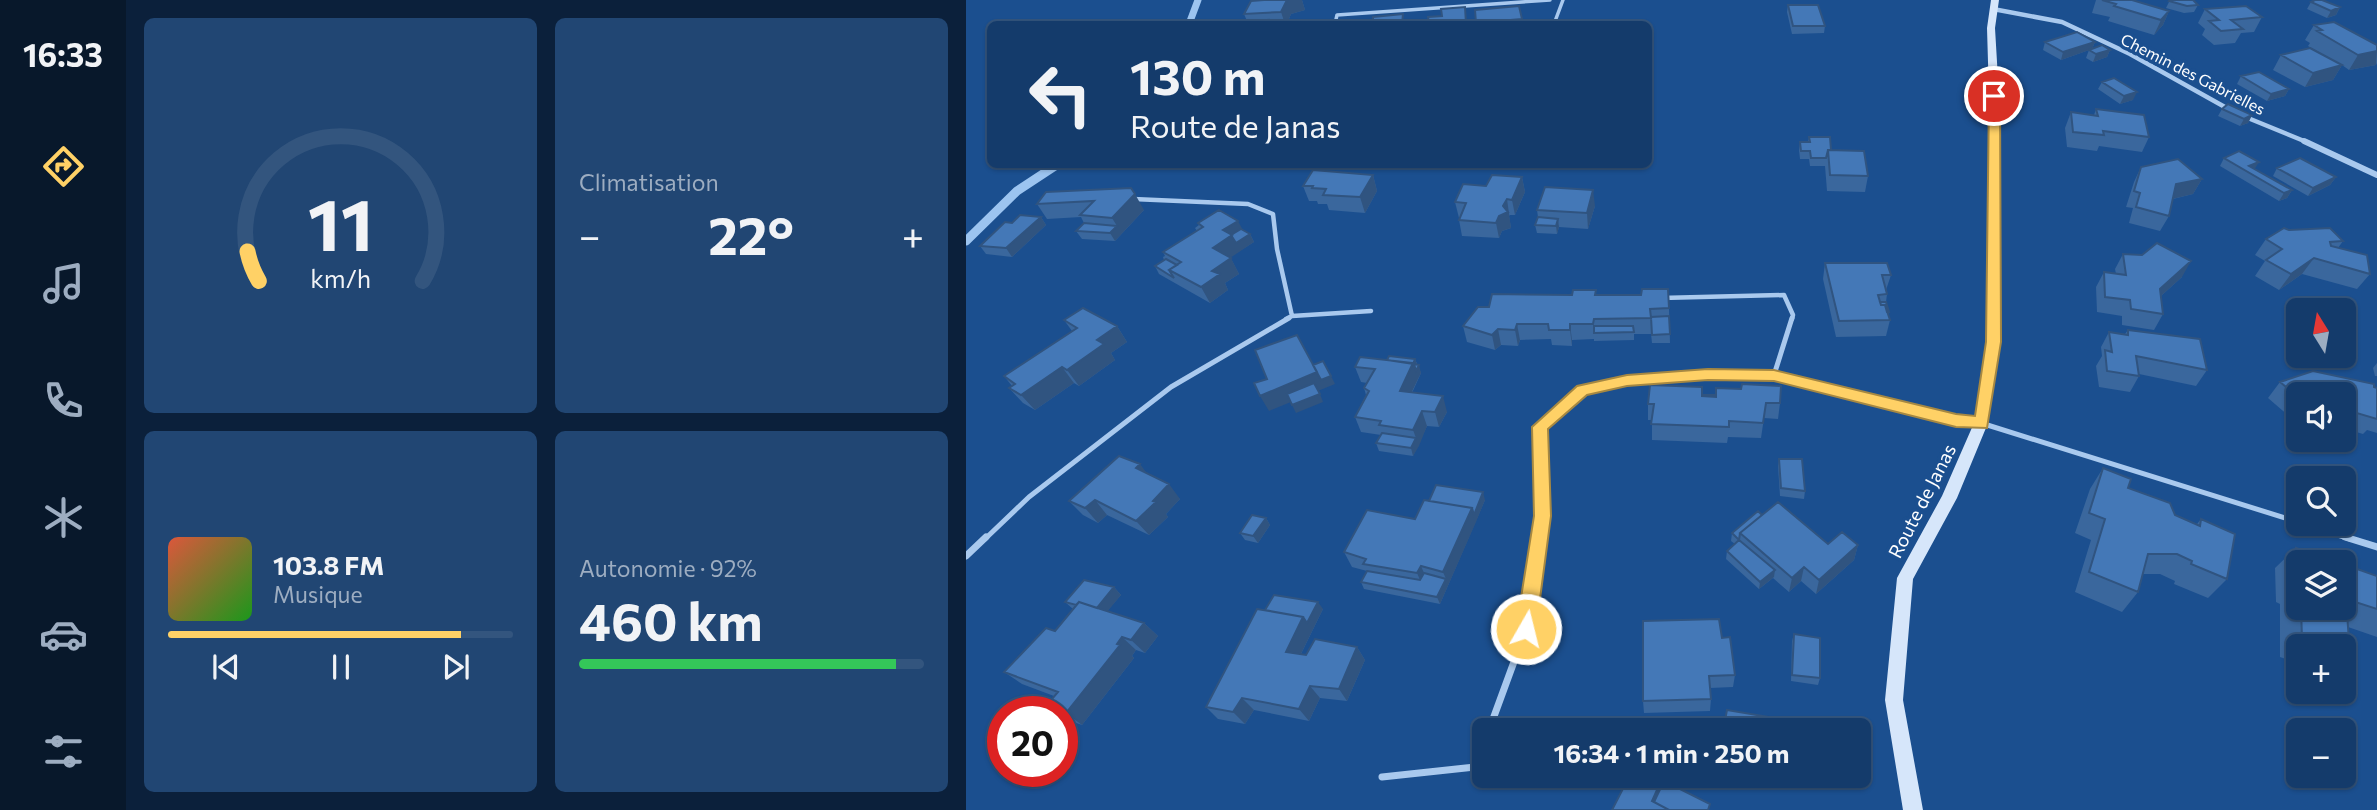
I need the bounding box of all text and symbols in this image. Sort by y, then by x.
street label: Chemin des Gabrielles [2118,29,2268,118]
text: 16:33 [23,34,103,74]
text: 130 m [1130,45,1265,105]
icon: left [1015,49,1106,140]
pin [1964,66,2024,126]
icon: arrive [1975,77,2013,115]
text: Route de Janas [1130,105,1340,145]
icon: directions [39,142,88,191]
text: Climatisation [579,168,719,196]
text: 11 [308,178,373,267]
text: 22° [708,202,794,266]
text: − [579,211,601,258]
text: + [902,211,924,258]
icon: music [39,259,88,308]
text: km/h [310,263,371,293]
north arrow [2286,298,2356,368]
map controls [2286,298,2356,788]
icon: phone [39,376,88,425]
button: sound [2286,382,2356,452]
street label: Route de Janas [1883,440,1960,562]
button: search [2286,466,2356,536]
icon: climate [39,493,88,542]
text: 103.8 FM [273,549,384,580]
button: layers [2286,550,2356,620]
text: Autonomie · 92% [579,554,757,582]
text: Musique [273,580,363,608]
text: 460 km [579,588,763,652]
position arrow [1489,592,1563,666]
icon: car [39,610,88,659]
button: + [2286,634,2356,704]
icon: previous [207,648,245,686]
icon: pause [322,648,360,686]
icon: next [437,648,475,686]
speed limit sign: 20 [987,696,1078,787]
button: − [2286,718,2356,788]
icon: filters [39,727,88,776]
text: 16:34 · 1 min · 250 m [1554,737,1789,768]

